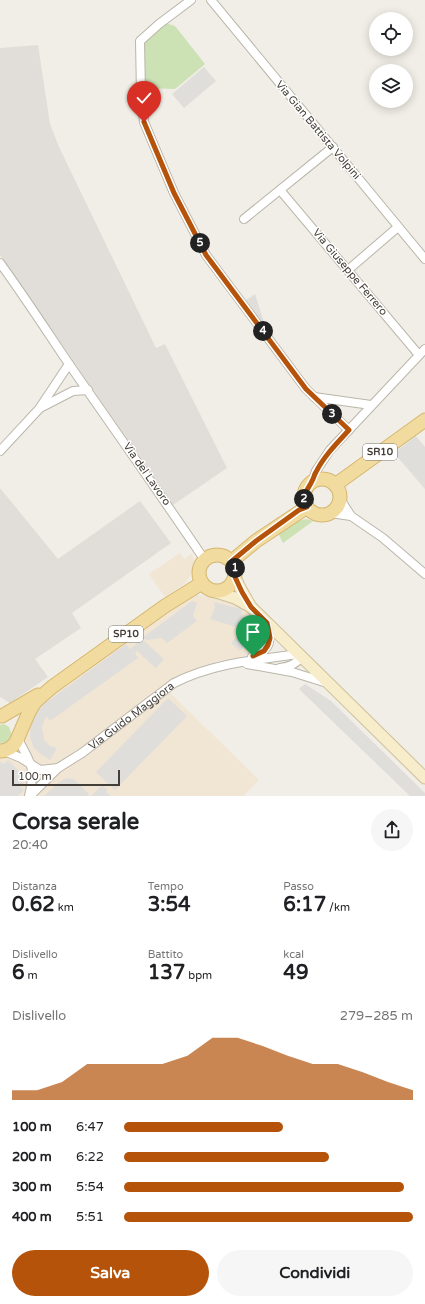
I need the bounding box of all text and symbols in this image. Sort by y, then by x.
map controls [369,12,413,108]
button: locate [369,12,413,56]
button: layers [369,64,413,108]
street label: Via Gian Battista Volpini [273,78,363,182]
pin [127,81,161,122]
icon: check [133,87,155,109]
street label: Via Giuseppe Ferrero [310,226,390,318]
pin: 5 [190,233,210,253]
text: 5 [197,236,203,249]
pin: 4 [253,321,273,341]
text: 4 [260,324,266,337]
pin: 3 [322,404,342,424]
text: 3 [329,407,335,420]
street label: Via del Lavoro [121,440,174,508]
road number: SR10 [363,444,397,460]
pin: 2 [294,489,314,509]
text: 2 [301,492,307,505]
pin: 1 [225,558,245,578]
text: 1 [232,561,238,574]
pin [236,615,270,656]
icon: arrive [242,621,264,643]
road number: SP10 [109,626,143,642]
street label: Via Guido Maggiora [86,679,177,752]
scale bar [12,768,120,787]
text: 100 m [18,770,52,783]
text: Corsa serale [12,809,139,835]
button: share [371,809,413,851]
text: 20:40 [12,837,48,853]
text: Distanza [12,880,57,893]
text: Tempo [148,880,184,893]
text: Passo [283,880,314,893]
text: 0.62 [12,893,55,917]
text: 3:54 [148,893,191,917]
text: 6:17 [283,893,326,917]
text: km [55,901,74,914]
text: /km [326,901,350,914]
text: Dislivello [12,948,58,961]
text: Battito [148,948,183,961]
text: kcal [283,948,304,961]
text: 6 [12,961,25,985]
text: 137 [148,961,185,985]
text: 49 [283,961,308,985]
text: m [25,969,38,982]
text: bpm [185,969,212,982]
text: Dislivello [12,1008,66,1024]
text: 279–285 m [340,1008,413,1024]
text: 100 m [12,1119,52,1135]
text: 6:47 [76,1119,104,1135]
text: 200 m [12,1149,52,1165]
text: 6:22 [76,1149,104,1165]
text: 300 m [12,1179,52,1195]
text: 5:54 [76,1179,104,1195]
text: 400 m [12,1209,52,1225]
text: 5:51 [76,1209,104,1225]
button: Salva [12,1250,209,1296]
button: Condividi [217,1250,413,1296]

